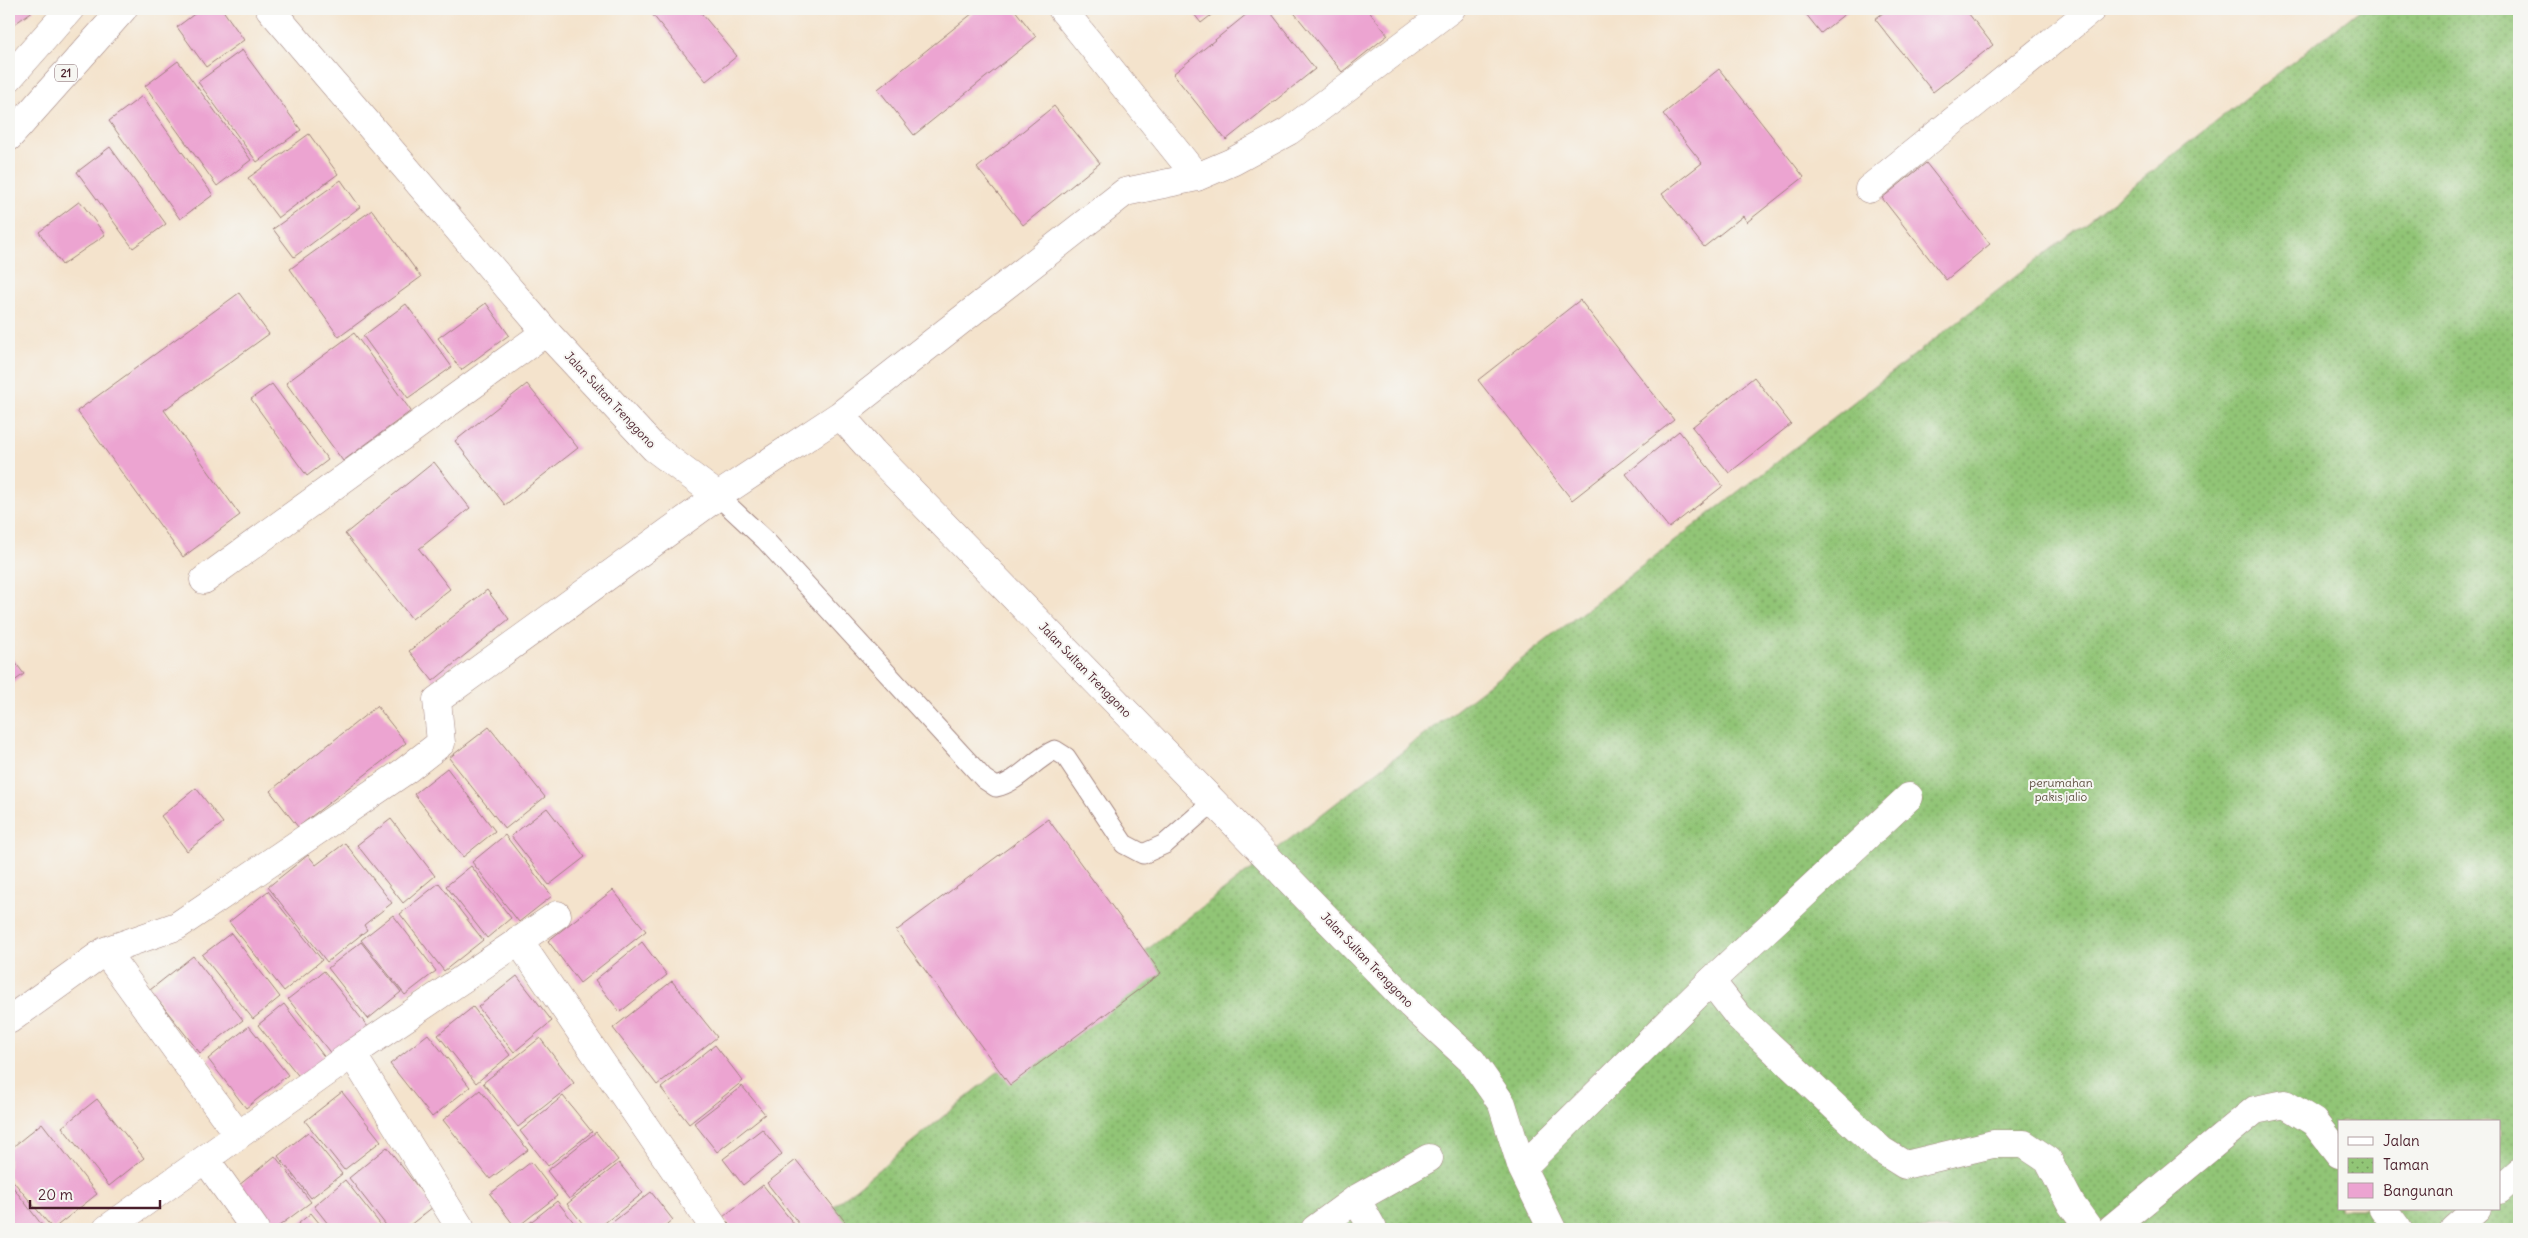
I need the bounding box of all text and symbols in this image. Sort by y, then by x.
road number: 21 [55,64,77,82]
street label: Jalan Sultan Trenggono [562,348,659,451]
street label: Jalan Sultan Trenggono [1036,619,1135,721]
park label: perumahan pakis jalio [2029,775,2093,804]
street label: Jalan Sultan Trenggono [1318,909,1417,1011]
legend [2338,1120,2500,1210]
text: Jalan [2383,1131,2420,1150]
text: Taman [2383,1155,2429,1174]
scale bar [30,1178,160,1210]
text: Bangunan [2383,1181,2453,1200]
text: 20 m [38,1185,73,1204]

